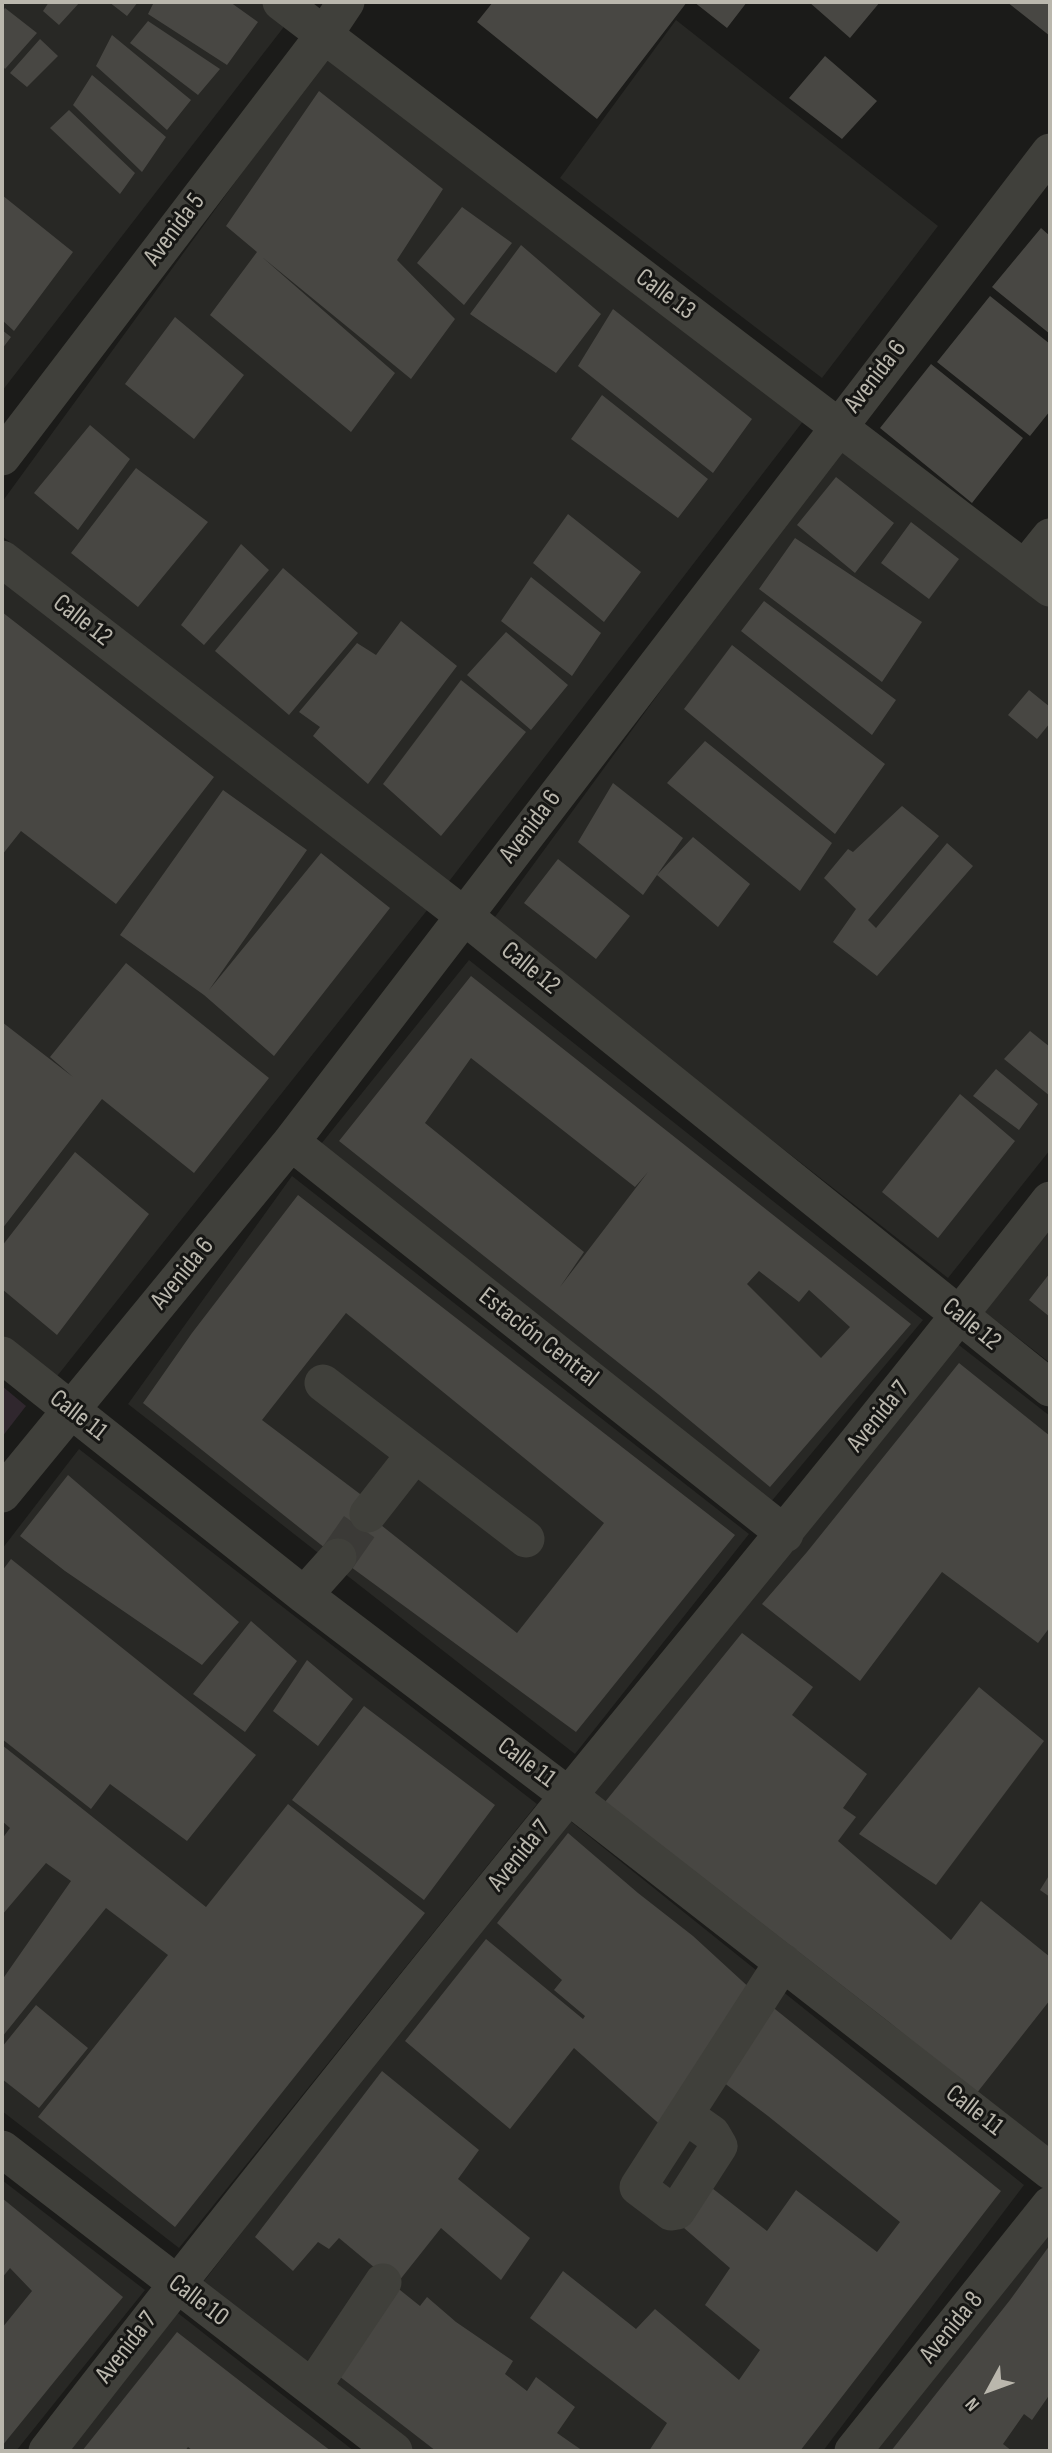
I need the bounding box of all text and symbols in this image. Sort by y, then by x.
street label: Avenida 5 [138,188,212,272]
street label: Calle 13 [629,263,701,327]
street label: Avenida 6 [838,335,914,419]
street label: Calle 12 [46,588,118,654]
street label: Avenida 6 [493,784,569,870]
street label: Calle 12 [494,936,566,1002]
street label: Avenida 6 [145,1232,221,1316]
street label: Estación Central [472,1282,604,1394]
street label: Calle 12 [935,1292,1007,1358]
street label: Avenida 7 [841,1375,917,1459]
street label: Calle 11 [43,1384,113,1448]
street label: Calle 11 [491,1731,561,1795]
street label: Avenida 7 [482,1814,558,1898]
street label: Calle 11 [939,2079,1009,2143]
street label: Calle 10 [162,2268,234,2334]
street label: Avenida 8 [914,2286,990,2370]
street label: Avenida 7 [89,2306,165,2390]
north arrow [954,2355,1024,2425]
text: N [961,2393,985,2415]

